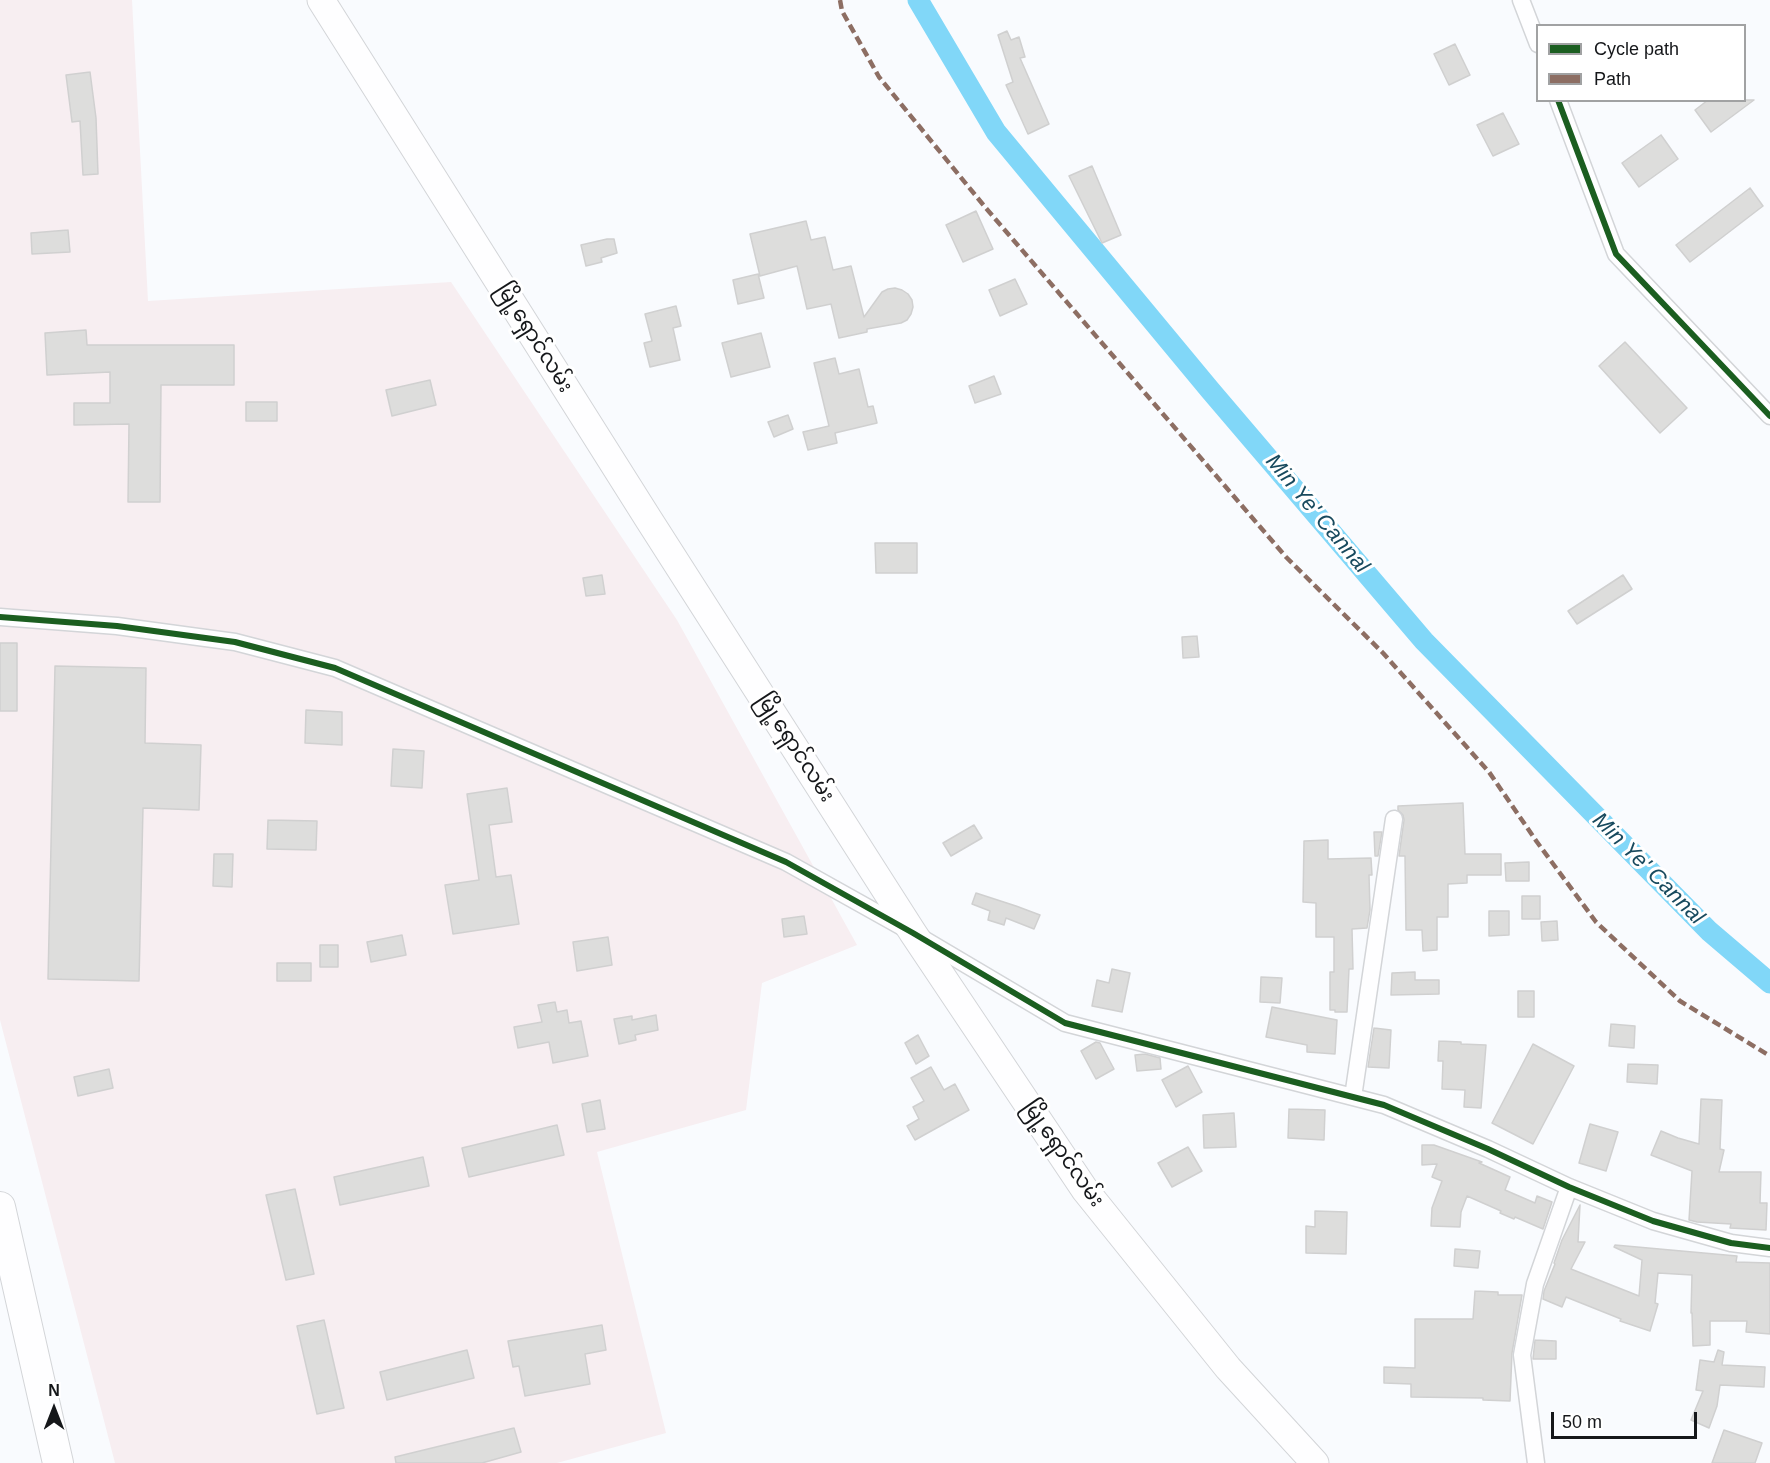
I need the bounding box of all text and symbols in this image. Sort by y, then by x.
legend [1536,24,1746,102]
text: Cycle path [1594,39,1679,59]
text: Path [1594,69,1631,89]
street label: မြို့ရှောင်လမ်း [490,279,578,397]
water label: Min Ye' Cannal [1260,449,1374,579]
street label: မြို့ရှောင်လမ်း [751,689,839,807]
water label: Min Ye' Cannal [1587,808,1709,930]
street label: မြို့ရှောင်လမ်း [1017,1096,1109,1212]
north arrow [24,1379,84,1439]
text: N [48,1382,60,1399]
scale bar [1554,1400,1700,1438]
text: 50 m [1562,1412,1602,1432]

